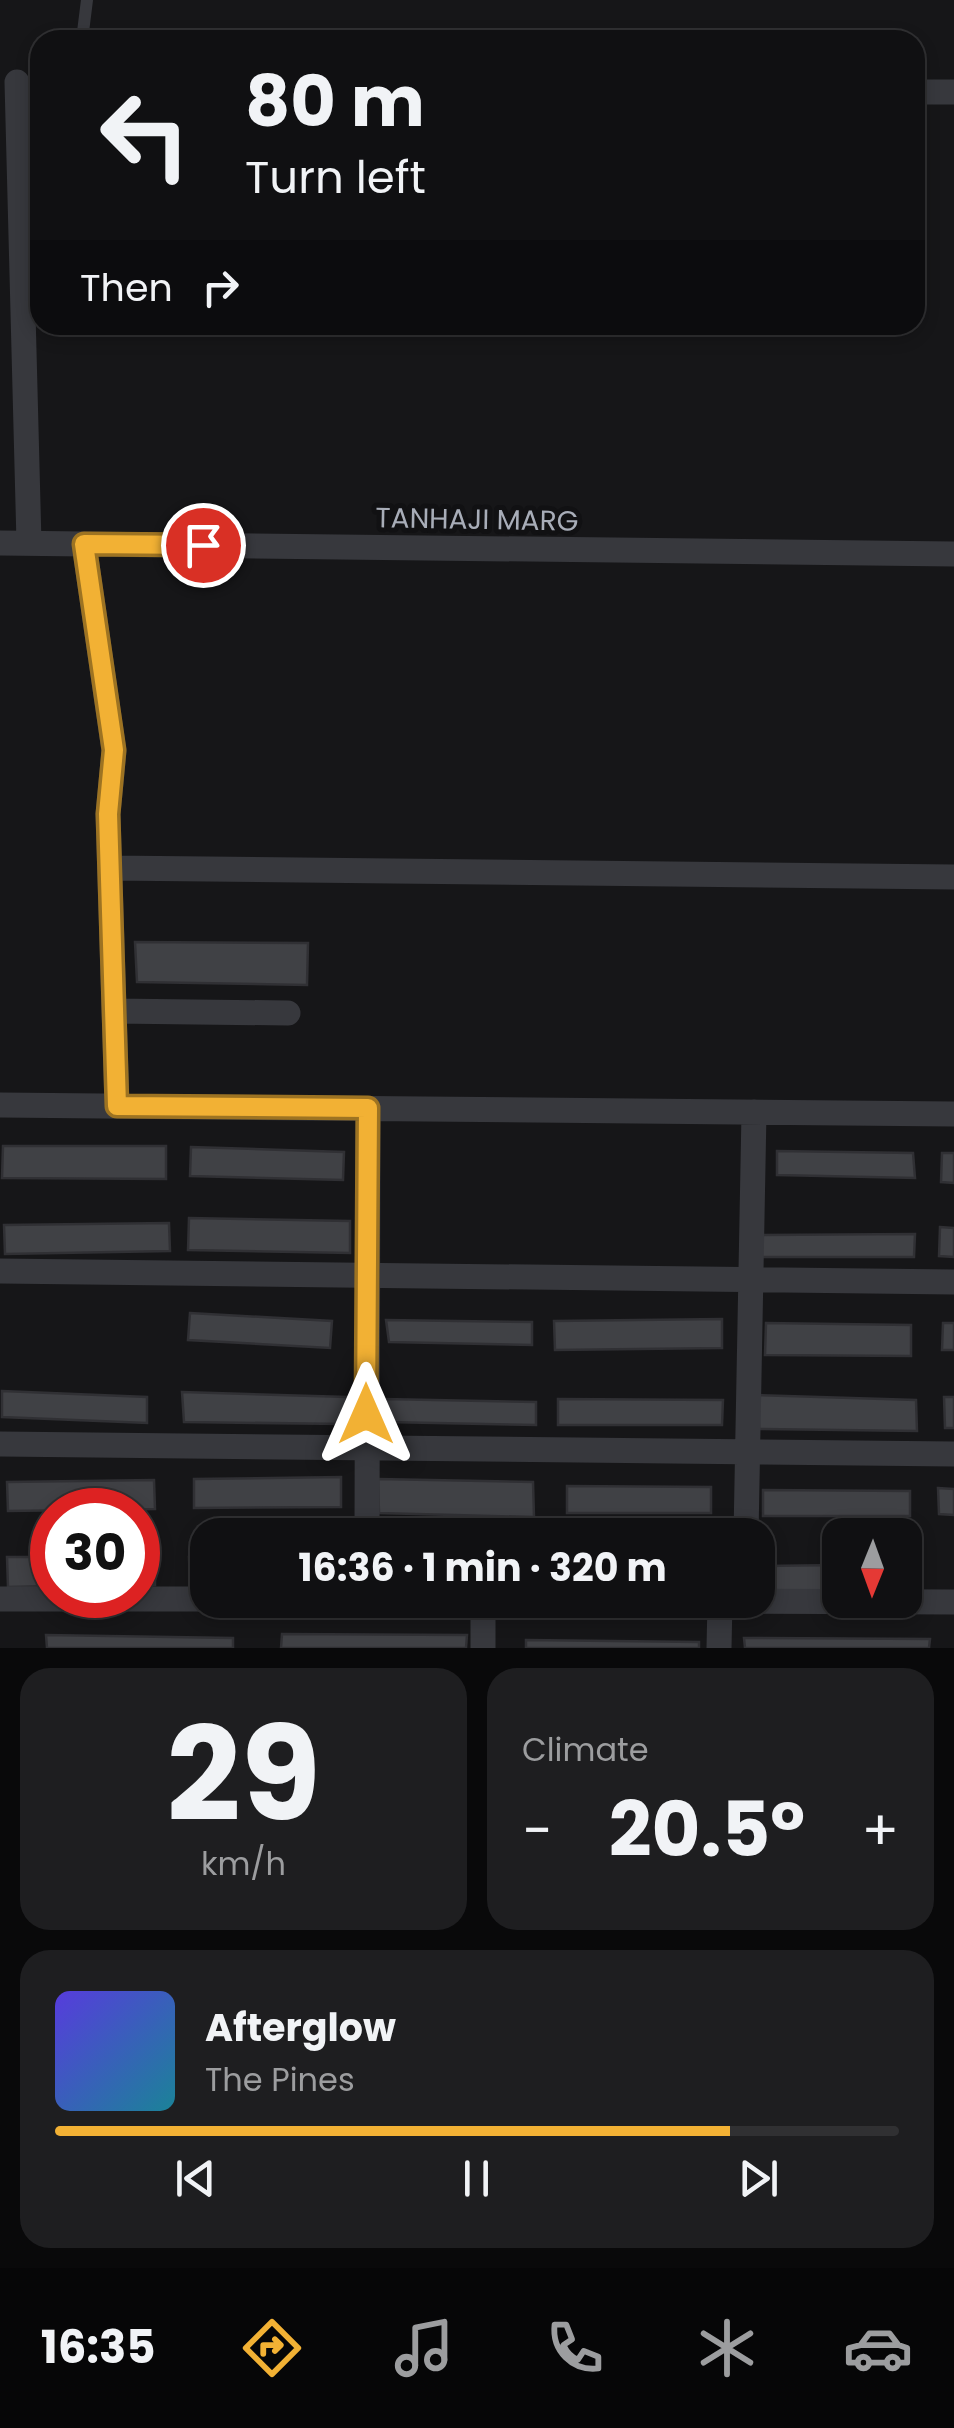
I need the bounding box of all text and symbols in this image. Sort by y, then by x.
text: 80 m [245,52,425,151]
icon: left [80,70,210,200]
text: Turn left [245,146,426,209]
icon: right [193,260,248,315]
text: Then [80,261,173,314]
street label: TANHAJI MARG [375,498,579,541]
pin [161,503,246,588]
icon: arrive [176,518,231,573]
position arrow [314,1362,418,1466]
speed limit sign: 30 [30,1488,160,1618]
north arrow [822,1518,922,1618]
map controls [822,1518,922,1618]
text: 16:36 · 1 min · 320 m [298,1541,667,1594]
text: 29 [166,1683,321,1866]
text: Climate [522,1727,649,1772]
text: 20.5° [609,1777,805,1882]
text: − [522,1792,552,1869]
text: + [861,1792,899,1869]
text: km/h [201,1841,286,1886]
text: Afterglow [205,2001,396,2054]
text: The Pines [205,2057,355,2102]
icon: previous [168,2151,223,2206]
icon: pause [449,2151,504,2206]
icon: next [731,2151,786,2206]
icon: directions [237,2313,307,2383]
icon: music [389,2313,459,2383]
icon: phone [540,2313,610,2383]
icon: climate [692,2313,762,2383]
icon: car [843,2313,913,2383]
text: 16:35 [41,2316,156,2379]

